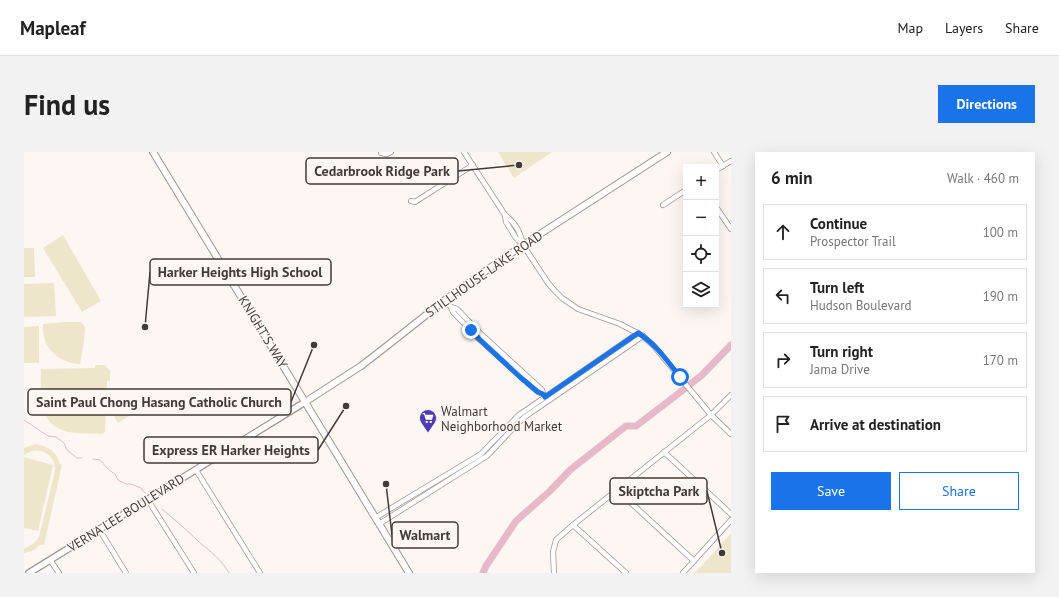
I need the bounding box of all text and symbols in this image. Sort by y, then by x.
text: Mapleaf [20,16,86,40]
text: Map [897,19,923,37]
text: Layers [945,19,983,37]
text: Share [1005,19,1039,37]
button: Directions [938,85,1035,123]
text: Find us [24,86,110,123]
callout: Cedarbrook Ridge Park [306,158,458,184]
text: Cedarbrook Ridge Park [314,162,450,180]
map controls [683,164,719,308]
button: + [683,164,719,200]
text: 6 min [771,167,812,189]
text: Walk · 460 m [947,170,1019,187]
button: − [683,200,719,236]
text: Continue [810,214,867,233]
icon: ahead [772,221,794,243]
text: 100 m [983,224,1018,241]
street label: STILLHOUSE LAKE ROAD [422,227,546,321]
text: Prospector Trail [810,233,896,250]
button: locate [683,236,719,272]
callout: Harker Heights High School [150,259,331,285]
text: Harker Heights High School [158,263,323,281]
button: layers [683,272,719,308]
text: Turn left [810,278,864,297]
icon: left [772,285,794,307]
text: 190 m [983,288,1018,305]
street label: KNIGHT'S WAY [235,293,292,372]
text: Hudson Boulevard [810,297,912,314]
route end [462,321,480,339]
text: Turn right [810,342,873,361]
icon: right [772,349,794,371]
text: 170 m [983,352,1018,369]
text: Jama Drive [810,361,870,378]
route start [671,368,689,386]
callout: Saint Paul Chong Hasang Catholic Church [28,389,291,415]
text: Saint Paul Chong Hasang Catholic Church [36,393,282,411]
place label: Walmart Neighborhood Market [441,403,563,435]
supermarket icon: Walmart Neighborhood Market [418,408,438,433]
icon: arrive [772,413,794,435]
text: Arrive at destination [810,415,941,434]
callout: Express ER Harker Heights [144,437,318,463]
text: Express ER Harker Heights [152,441,310,459]
street label: VERNA LEE BOULEVARD [63,470,188,556]
button: Save [771,472,891,510]
button: Share [899,472,1019,510]
callout: Skiptcha Park [610,478,707,504]
text: Skiptcha Park [619,482,700,500]
callout: Walmart [392,522,458,548]
text: Walmart [400,526,451,544]

